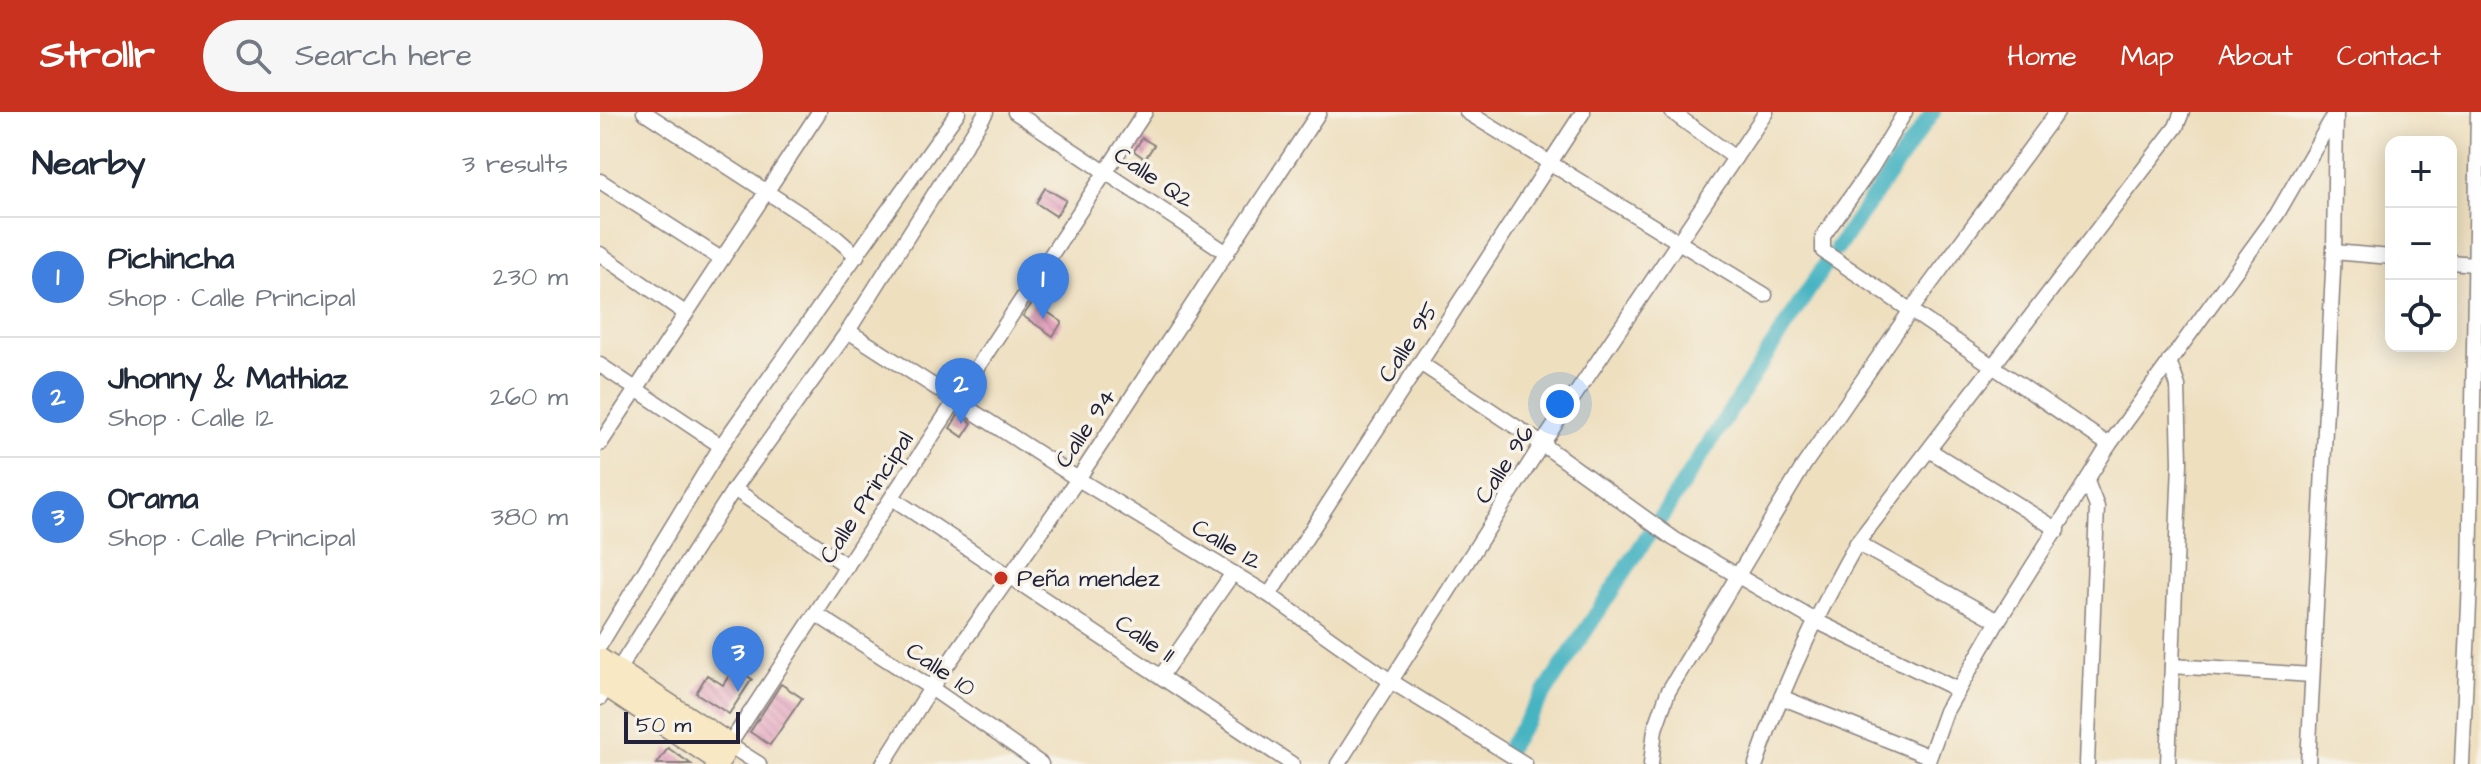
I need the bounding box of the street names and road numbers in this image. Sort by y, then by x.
street label: Calle Q2 [1107,139,1201,217]
street label: Calle 95 [1370,296,1448,390]
street label: Calle 94 [1047,382,1125,475]
street label: Calle 96 [1467,418,1543,511]
street label: Calle Principal [811,425,922,570]
street label: Calle 12 [1185,511,1268,579]
street label: Calle 11 [1108,606,1181,671]
street label: Calle 10 [899,634,982,706]

